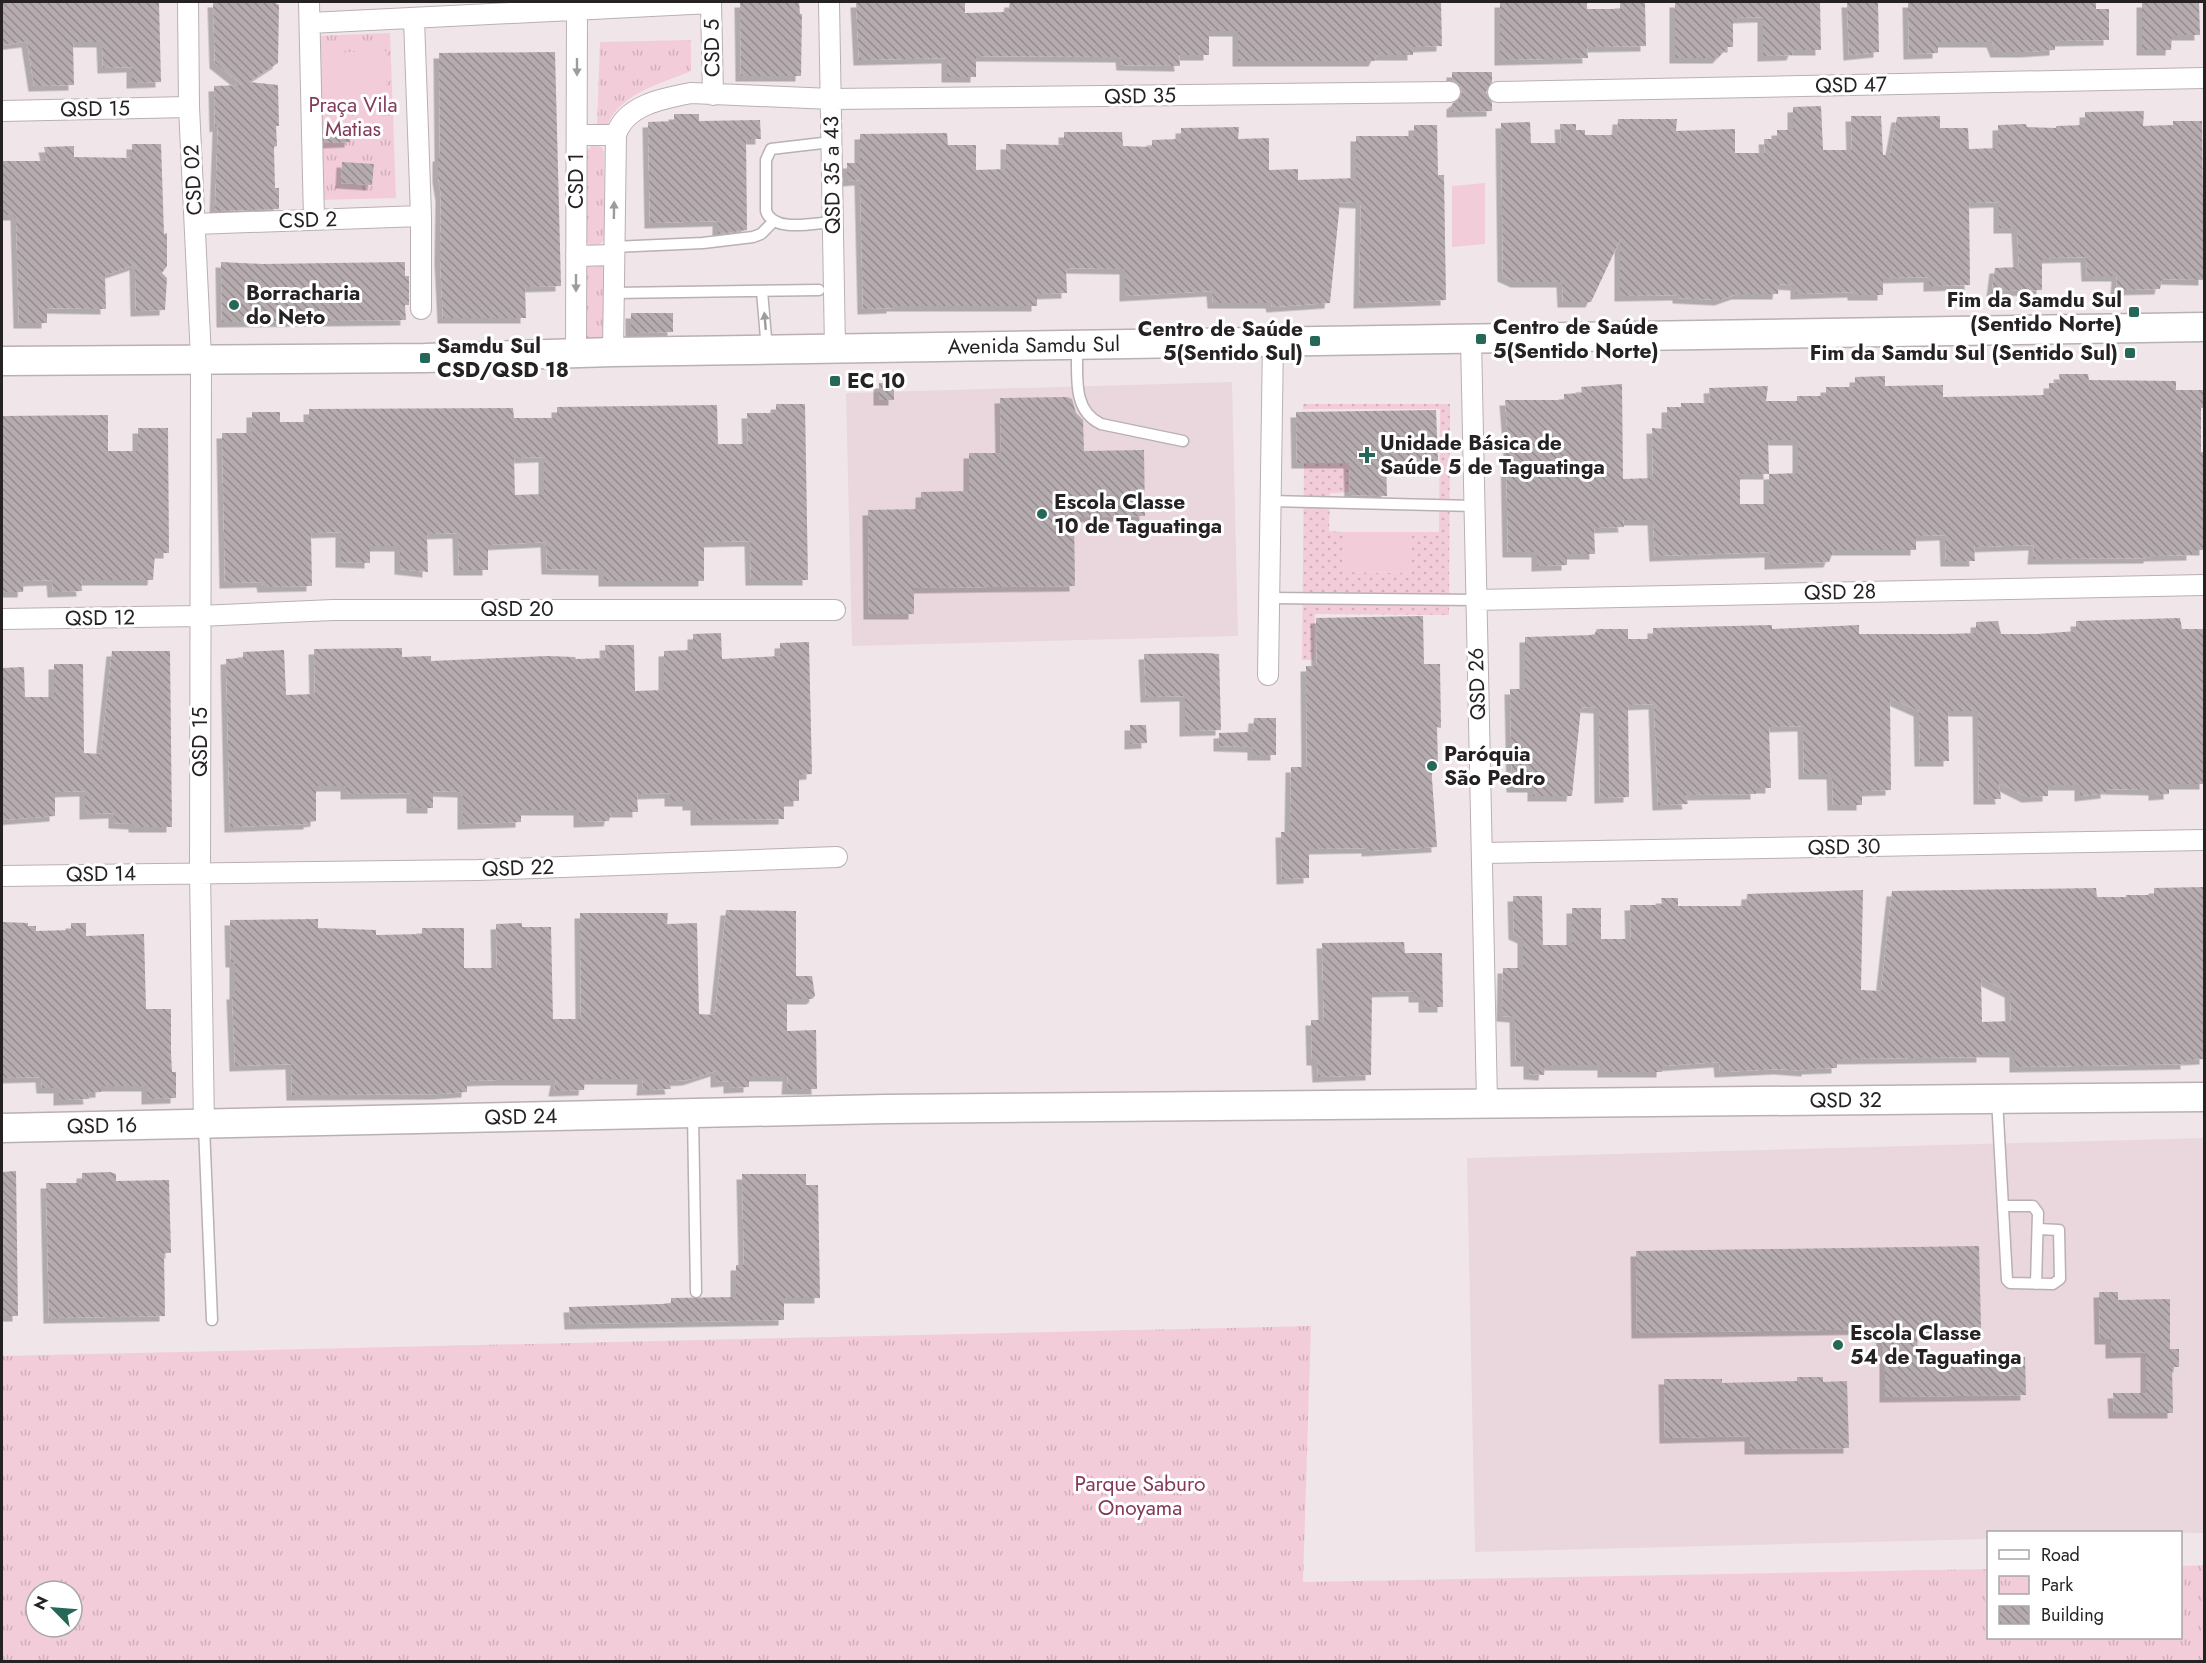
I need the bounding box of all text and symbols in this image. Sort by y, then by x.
street label: CSD 5 [696,19,728,77]
one-way arrow [572,58,582,77]
street label: QSD 47 [1815,69,1887,101]
street label: QSD 35 [1104,80,1176,112]
park label: Praça Vila Matias [308,90,398,144]
street label: QSD 15 [60,93,130,125]
street label: QSD 35 a 43 [816,116,848,234]
street label: CSD 02 [176,144,210,216]
street label: CSD 1 [561,153,591,209]
one-way arrow [610,200,619,219]
street label: CSD 2 [278,204,338,236]
one-way arrow [571,274,581,293]
place label: Borracharia do Neto [246,278,360,332]
place label: Fim da Samdu Sul (Sentido Norte) [1947,285,2122,339]
marker: Borracharia do Neto [227,298,241,312]
marker: Fim da Samdu Sul (Sentido Norte) [2127,305,2141,319]
one-way arrow [760,311,770,330]
place label: Centro de Saúde 5(Sentido Norte) [1493,312,1659,366]
place label: Centro de Saúde 5(Sentido Sul) [1138,314,1303,368]
street label: Avenida Samdu Sul [948,329,1120,362]
place label: Samdu Sul CSD/QSD 18 [437,331,569,385]
marker: Centro de Saúde 5(Sentido Norte) [1474,332,1488,346]
marker: Centro de Saúde 5(Sentido Sul) [1308,334,1322,348]
place label: Fim da Samdu Sul (Sentido Sul) [1810,338,2118,368]
marker: Fim da Samdu Sul (Sentido Sul) [2123,346,2137,360]
marker: Samdu Sul CSD/QSD 18 [418,351,432,365]
place label: EC 10 [847,366,905,396]
marker: EC 10 [828,374,842,388]
place label: Unidade Básica de Saúde 5 de Taguatinga [1380,428,1605,482]
marker: Unidade Básica de Saúde 5 de Taguatinga [1358,446,1376,464]
place label: Escola Classe 10 de Taguatinga [1054,487,1222,541]
marker: Escola Classe 10 de Taguatinga [1035,507,1049,521]
street label: QSD 28 [1804,576,1876,608]
street label: QSD 20 [480,594,554,624]
street label: QSD 12 [65,602,135,634]
street label: QSD 26 [1461,647,1493,721]
street label: QSD 15 [185,707,215,777]
place label: Paróquia São Pedro [1444,739,1545,793]
marker: Paróquia São Pedro [1425,759,1439,773]
street label: QSD 30 [1807,831,1881,863]
street label: QSD 22 [481,852,555,884]
street label: QSD 14 [66,858,136,890]
street label: QSD 32 [1810,1085,1882,1116]
street label: QSD 24 [484,1101,558,1133]
street label: QSD 16 [67,1110,137,1142]
place label: Escola Classe 54 de Taguatinga [1850,1318,2022,1372]
marker: Escola Classe 54 de Taguatinga [1831,1338,1845,1352]
park label: Parque Saburo Onoyama [1075,1469,1205,1523]
legend [1987,1531,2182,1639]
text: Road [2041,1542,2080,1568]
text: Park [2041,1572,2073,1598]
north arrow [24,1579,84,1639]
text: N [28,1592,54,1613]
text: Building [2041,1602,2104,1628]

